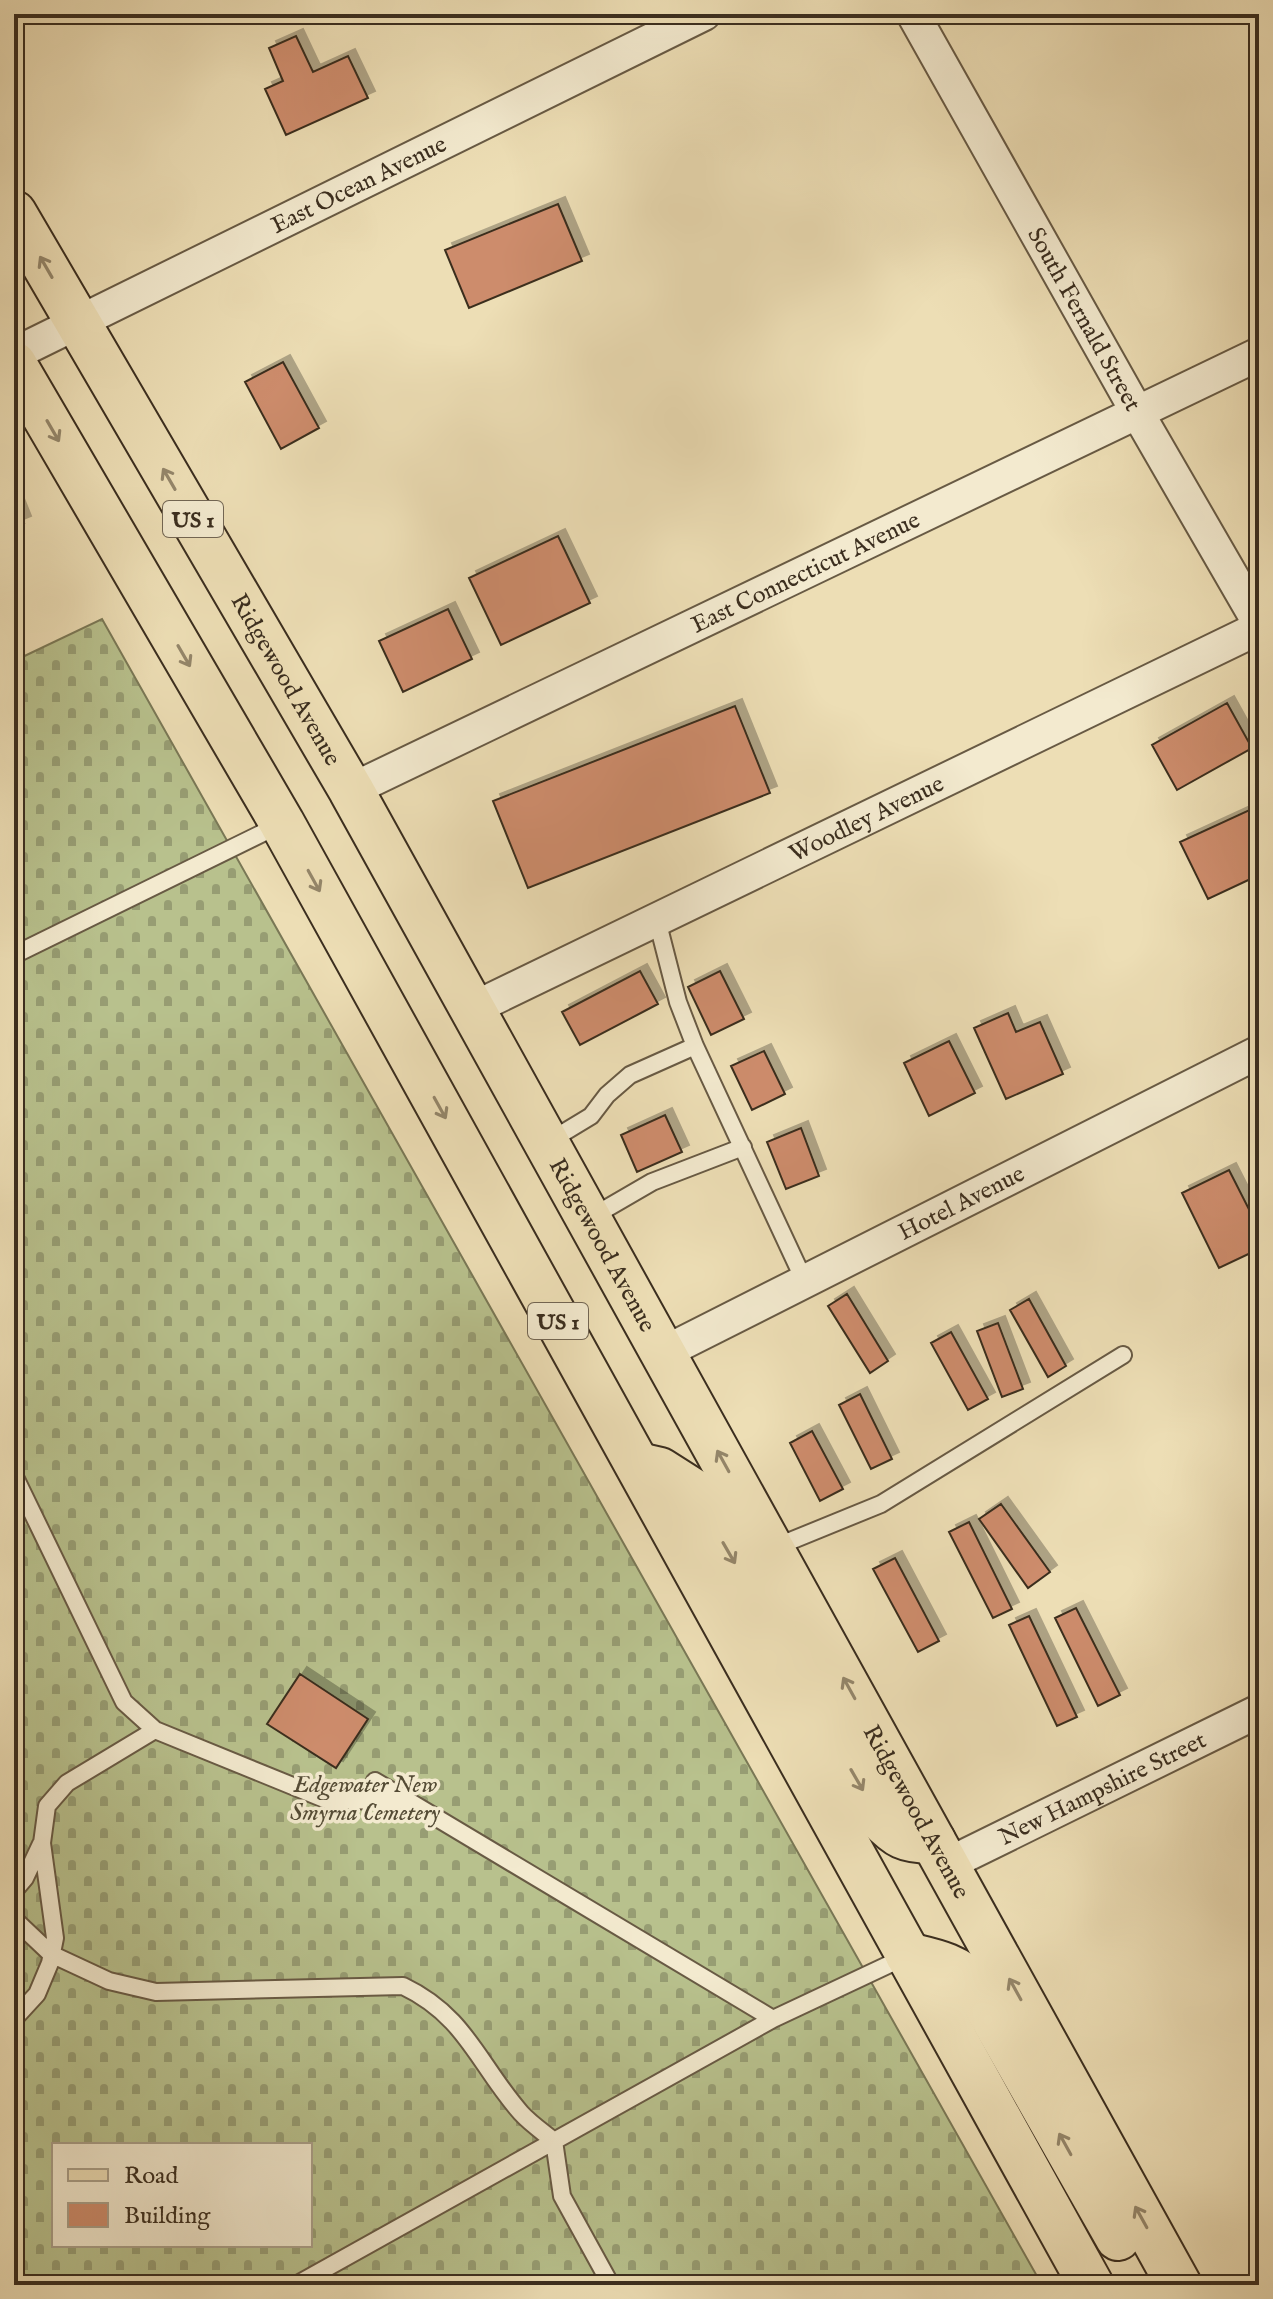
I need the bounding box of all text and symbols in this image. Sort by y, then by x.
street label: East Ocean Avenue [266,129,452,242]
street label: South Fernald Street [1019,222,1147,417]
one-way arrow [38,256,54,279]
one-way arrow [45,419,61,442]
one-way arrow [161,468,177,491]
road number: US 1 [163,501,223,537]
street label: East Connecticut Avenue [687,505,925,641]
street label: Ridgewood Avenue [223,588,347,772]
one-way arrow [176,644,192,667]
street label: Woodley Avenue [784,769,949,870]
one-way arrow [306,869,322,892]
one-way arrow [433,1096,448,1120]
street label: Ridgewood Avenue [541,1153,662,1338]
street label: Hotel Avenue [893,1159,1030,1249]
road number: US 1 [528,1303,588,1339]
one-way arrow [715,1449,730,1473]
one-way arrow [722,1541,737,1565]
one-way arrow [840,1677,856,1701]
street label: Ridgewood Avenue [855,1720,976,1905]
street label: New Hampshire Street [994,1725,1212,1854]
one-way arrow [850,1767,865,1791]
park label: Edgewater New Smyrna Cemetery [290,1770,441,1829]
one-way arrow [1007,1978,1022,2002]
one-way arrow [1057,2133,1073,2156]
legend [52,2143,312,2247]
text: Road [124,2161,178,2192]
text: Building [124,2201,211,2232]
one-way arrow [1133,2206,1149,2229]

